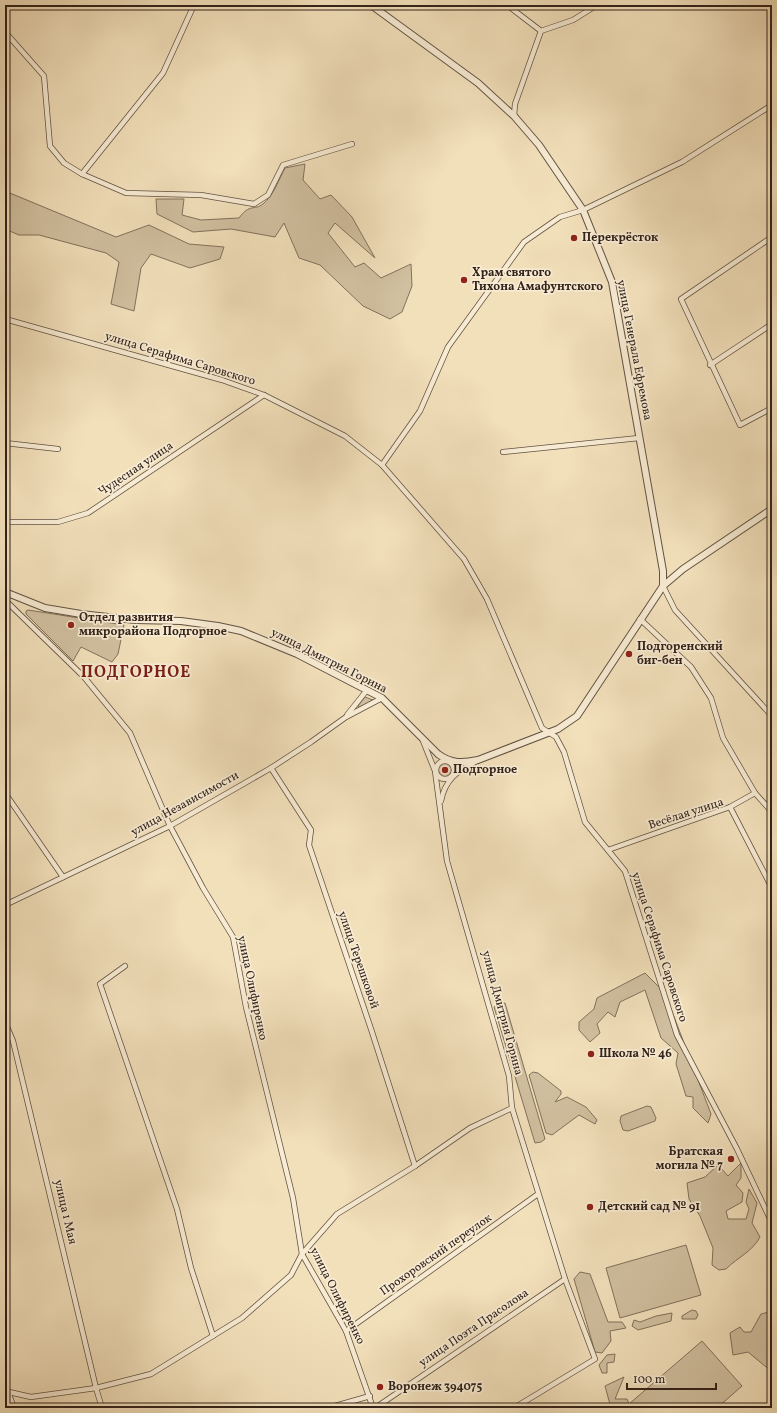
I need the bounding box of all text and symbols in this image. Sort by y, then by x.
place label: Перекрёсток [582,230,658,246]
marker: Перекрёсток [569,233,579,243]
place label: Храм святого Тихона Амафунтского [472,265,603,295]
marker: Храм святого Тихона Амафунтского [459,275,469,285]
street label: улица Генерала Ефремова [613,278,655,422]
street label: улица Серафима Саровского [103,328,257,390]
street label: Чудесная улица [95,438,177,500]
place label: Отдел развития микрорайона Подгорное [79,610,227,640]
marker: Отдел развития микрорайона Подгорное [66,620,76,630]
street label: улица Дмитрия Горина [268,625,390,697]
place label: Подгоренский биг-бен [637,639,723,669]
marker: Подгоренский биг-бен [624,649,634,659]
district label: ПОДГОРНОЕ [81,662,191,684]
place label: Подгорное [453,762,517,778]
marker: Подгорное [440,765,450,775]
street label: улица Независимости [128,768,242,840]
street label: Весёлая улица [646,794,726,834]
street label: улица Серафима Саровского [627,870,691,1024]
street label: улица Терешковой [334,909,382,1011]
street label: улица Олифиренко [233,934,271,1042]
street label: улица Дмитрия Горина [478,949,526,1077]
place label: Школа № 46 [599,1046,672,1062]
marker: Школа № 46 [586,1049,596,1059]
place label: Братская могила № 7 [656,1144,723,1174]
marker: Братская могила № 7 [726,1154,736,1164]
street label: улица 1 Мая [50,1178,80,1246]
place label: Детский сад № 91 [598,1199,700,1215]
marker: Детский сад № 91 [585,1202,595,1212]
street label: Прохоровский переулок [377,1210,496,1300]
street label: улица Олифиренко [306,1245,368,1347]
street label: улица Поэта Прасолова [416,1285,532,1371]
scale bar [627,1365,716,1391]
text: 100 m [633,1372,666,1388]
place label: Воронеж 394075 [388,1379,483,1395]
marker: Воронеж 394075 [375,1382,385,1392]

